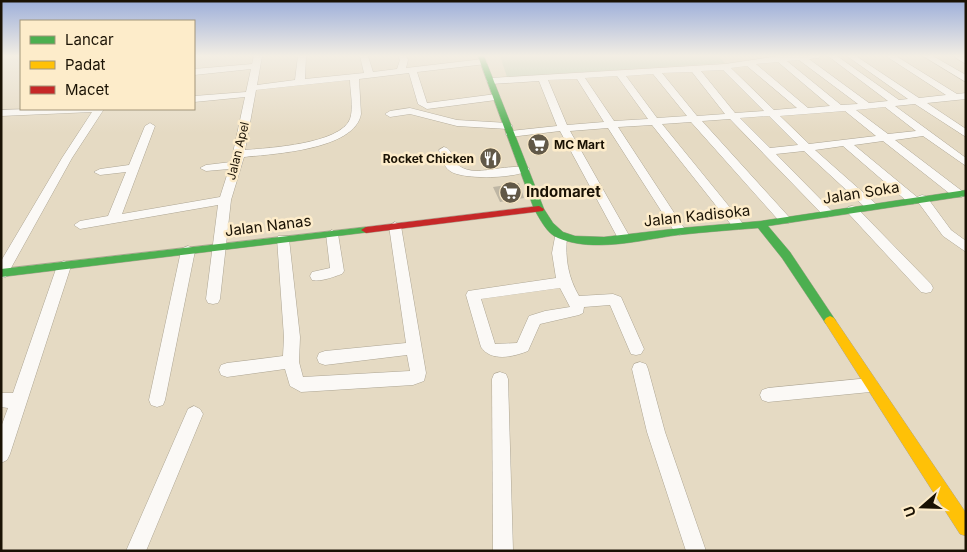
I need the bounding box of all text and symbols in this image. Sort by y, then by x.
legend [20,20,195,110]
text: Lancar [65,30,114,49]
text: Padat [65,55,106,74]
text: Macet [65,80,109,99]
street label: Jalan Apel [223,120,252,181]
supermarket icon: MC Mart [526,133,550,157]
place label: MC Mart [554,137,605,152]
restaurant icon: Rocket Chicken [478,147,502,171]
place label: Rocket Chicken [383,151,474,166]
street label: Jalan Soka [821,177,901,208]
supermarket icon: Indomaret [498,180,522,204]
place label: Indomaret [526,182,601,201]
street label: Jalan Kadisoka [643,200,751,231]
street label: Jalan Nanas [224,211,312,240]
north arrow [897,482,947,532]
text: U [900,504,919,519]

